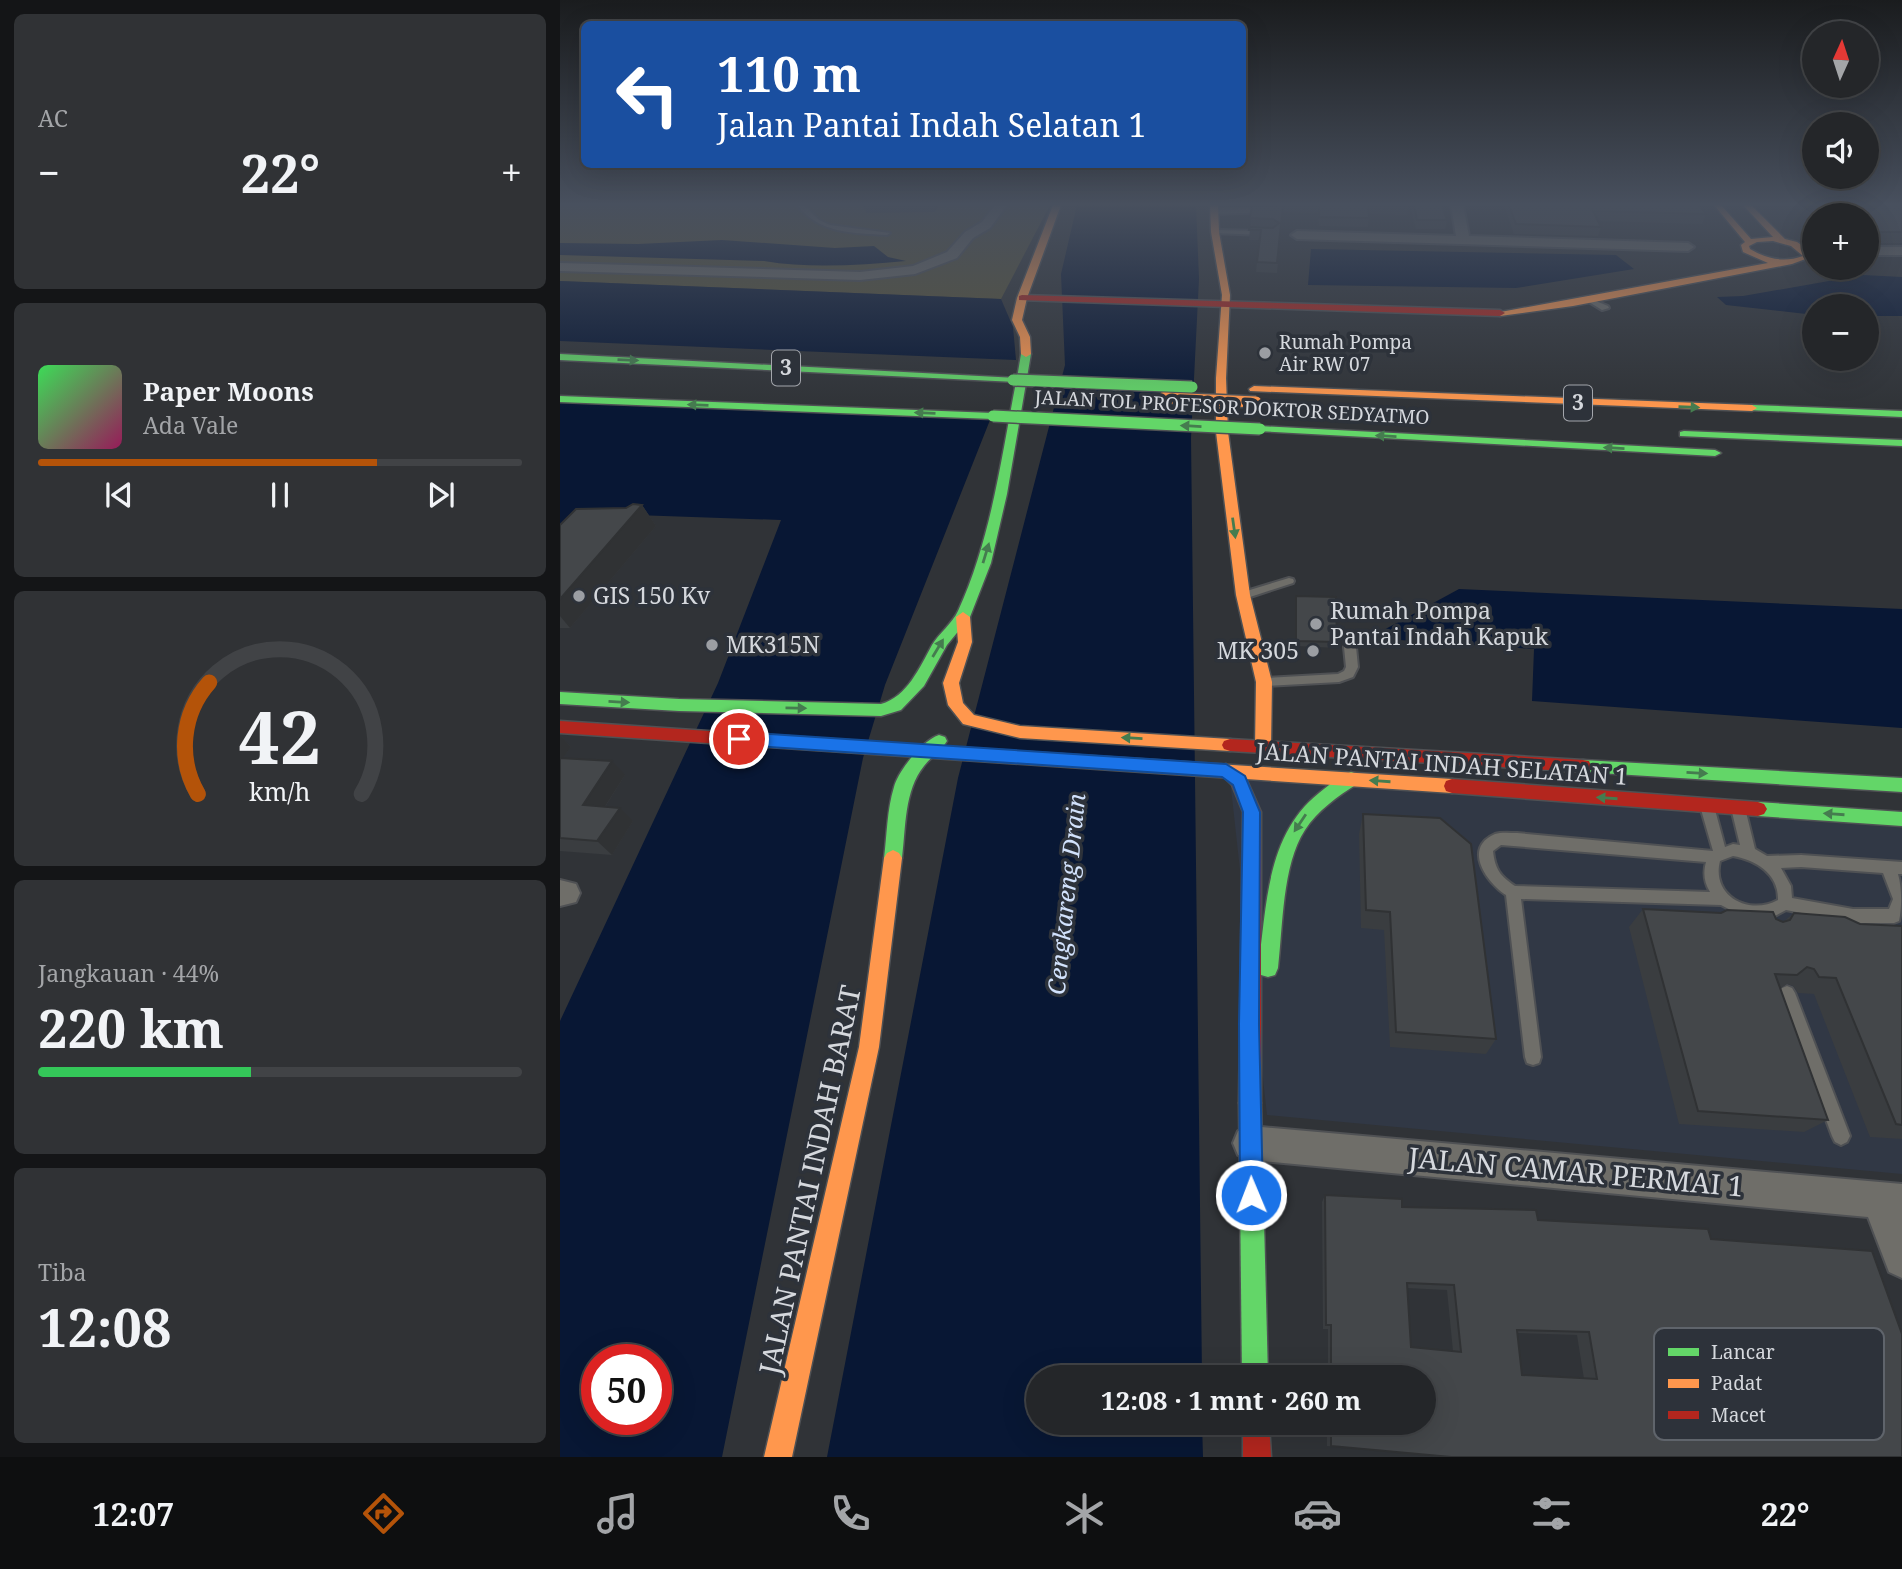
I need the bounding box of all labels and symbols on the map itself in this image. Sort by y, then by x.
north arrow [1802,21,1880,98]
place label: Rumah Pompa Air RW 07 [1279,329,1412,377]
marker: Rumah Pompa Air RW 07 [1257,345,1273,361]
road number: 3 [772,350,800,386]
one-way arrow [617,355,639,366]
street label: JALAN TOL PROFESOR DOKTOR SEDYATMO [1033,384,1430,430]
road number: 3 [1564,386,1592,420]
one-way arrow [687,399,709,410]
one-way arrow [1679,402,1701,413]
one-way arrow [914,408,936,419]
one-way arrow [1180,420,1202,431]
one-way arrow [1375,430,1397,441]
one-way arrow [1602,442,1624,453]
one-way arrow [1229,517,1240,539]
one-way arrow [982,542,992,563]
place label: GIS 150 Kv [593,579,711,611]
marker: GIS 150 Kv [571,588,587,604]
place label: Rumah Pompa Pantai Indah Kapuk [1330,594,1549,652]
marker: Rumah Pompa Pantai Indah Kapuk [1308,616,1324,632]
place label: MK315N [726,628,820,660]
place label: MK 305 [1217,634,1299,666]
marker: MK315N [704,637,720,653]
one-way arrow [932,638,944,657]
marker: MK 305 [1305,643,1321,659]
one-way arrow [609,696,631,707]
one-way arrow [785,702,807,714]
pin [709,709,769,769]
one-way arrow [1121,733,1143,744]
street label: JALAN PANTAI INDAH SELATAN 1 [1254,734,1629,792]
one-way arrow [1687,768,1709,779]
one-way arrow [1369,775,1391,786]
water label: Cengkareng Drain [1039,791,1092,996]
one-way arrow [1596,792,1618,803]
one-way arrow [1823,808,1845,819]
one-way arrow [1293,814,1307,832]
street label: JALAN PANTAI INDAH BARAT [749,982,869,1379]
street label: JALAN CAMAR PERMAI 1 [1406,1137,1745,1205]
position arrow [1214,1158,1288,1232]
legend [1654,1328,1884,1440]
text: Lancar [1711,1339,1775,1365]
speed limit sign: 50 [581,1344,672,1435]
text: Padat [1711,1370,1763,1396]
text: Macet [1711,1402,1766,1428]

